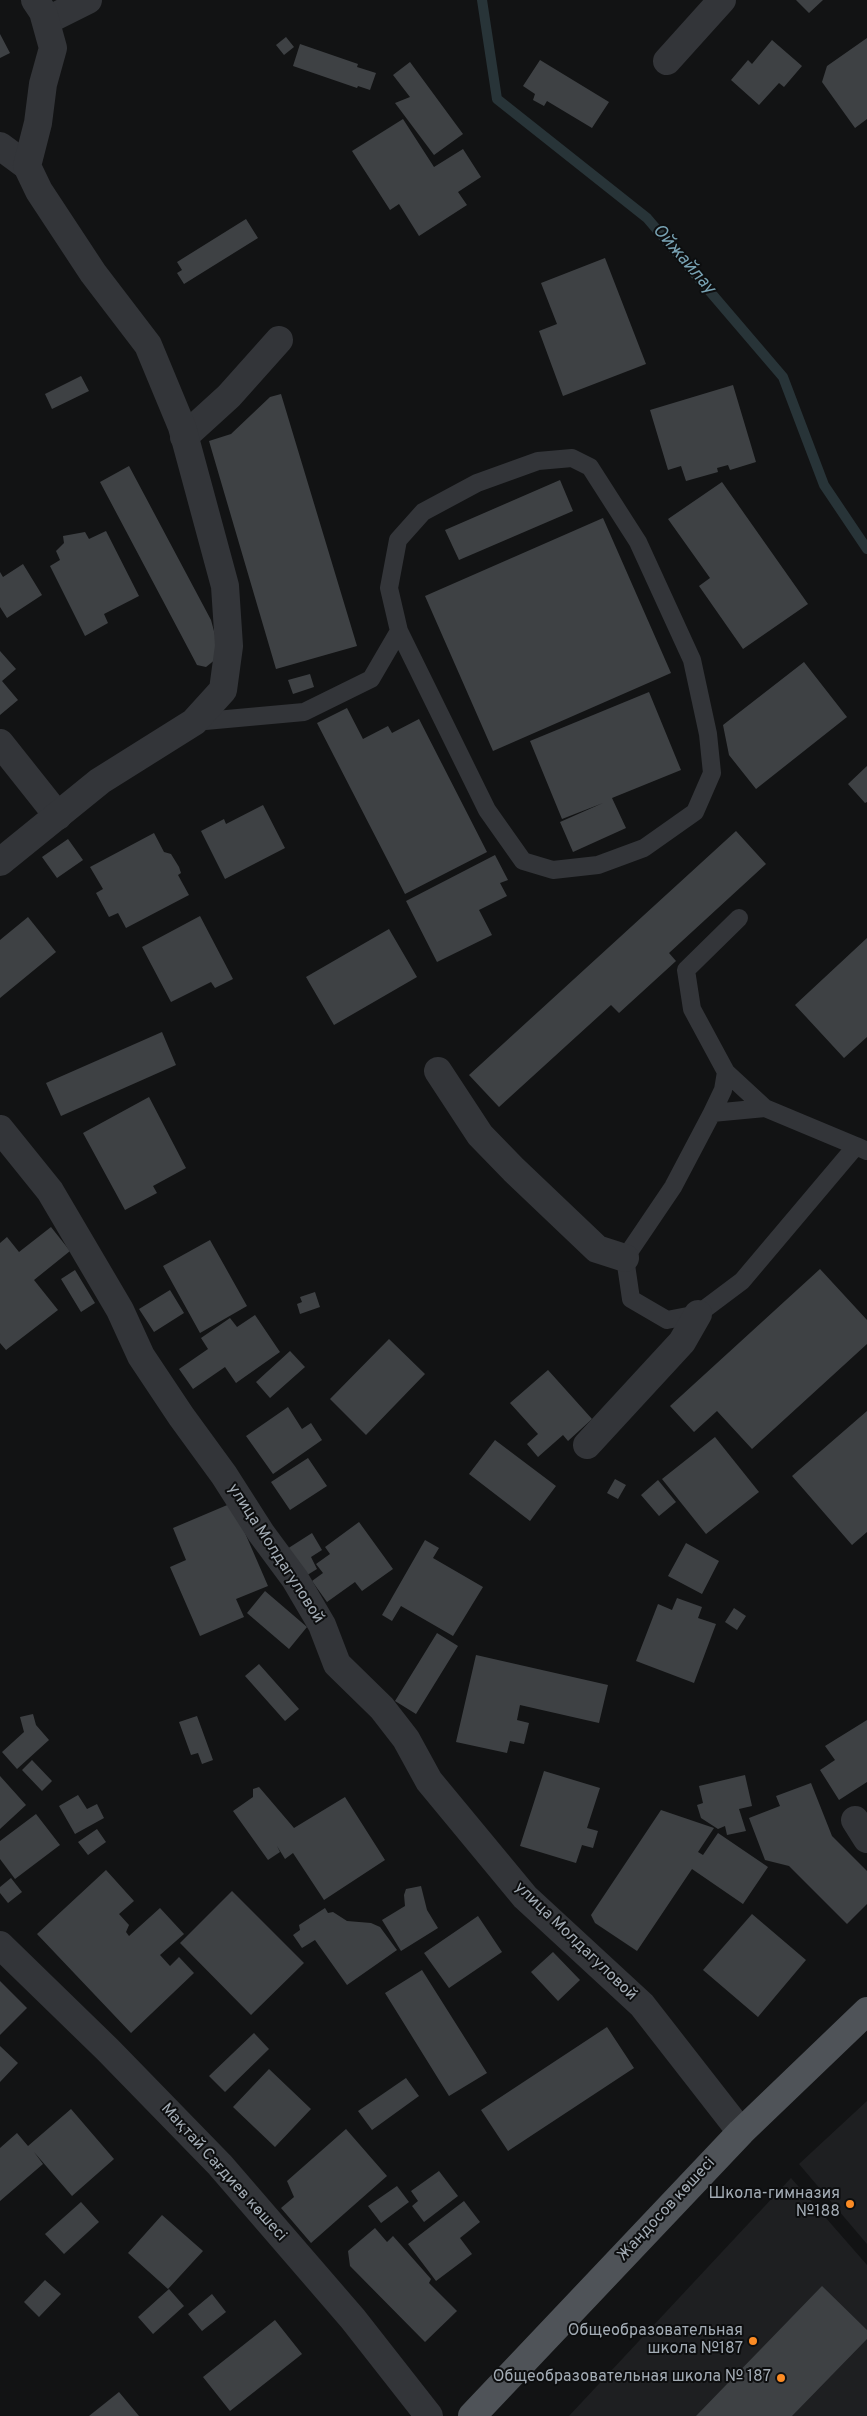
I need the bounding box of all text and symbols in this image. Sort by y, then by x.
water label: Ойжайлау [647,221,719,299]
street label: улица Молдагуловой [223,1481,327,1627]
street label: улица Молдагуловой [510,1879,640,2005]
street label: Мақтай Сағдиев көшесі [156,2100,290,2246]
street label: Жандосов көшесі [614,2154,720,2266]
place label: Школа-гимназия №188 [709,2185,840,2223]
marker: Школа-гимназия №188 [844,2198,856,2210]
place label: Общеобразовательная школа №187 [568,2322,743,2360]
marker: Общеобразовательная школа №187 [747,2335,759,2347]
place label: Общеобразовательная школа № 187 [493,2368,771,2388]
marker: Общеобразовательная школа № 187 [775,2372,787,2384]

